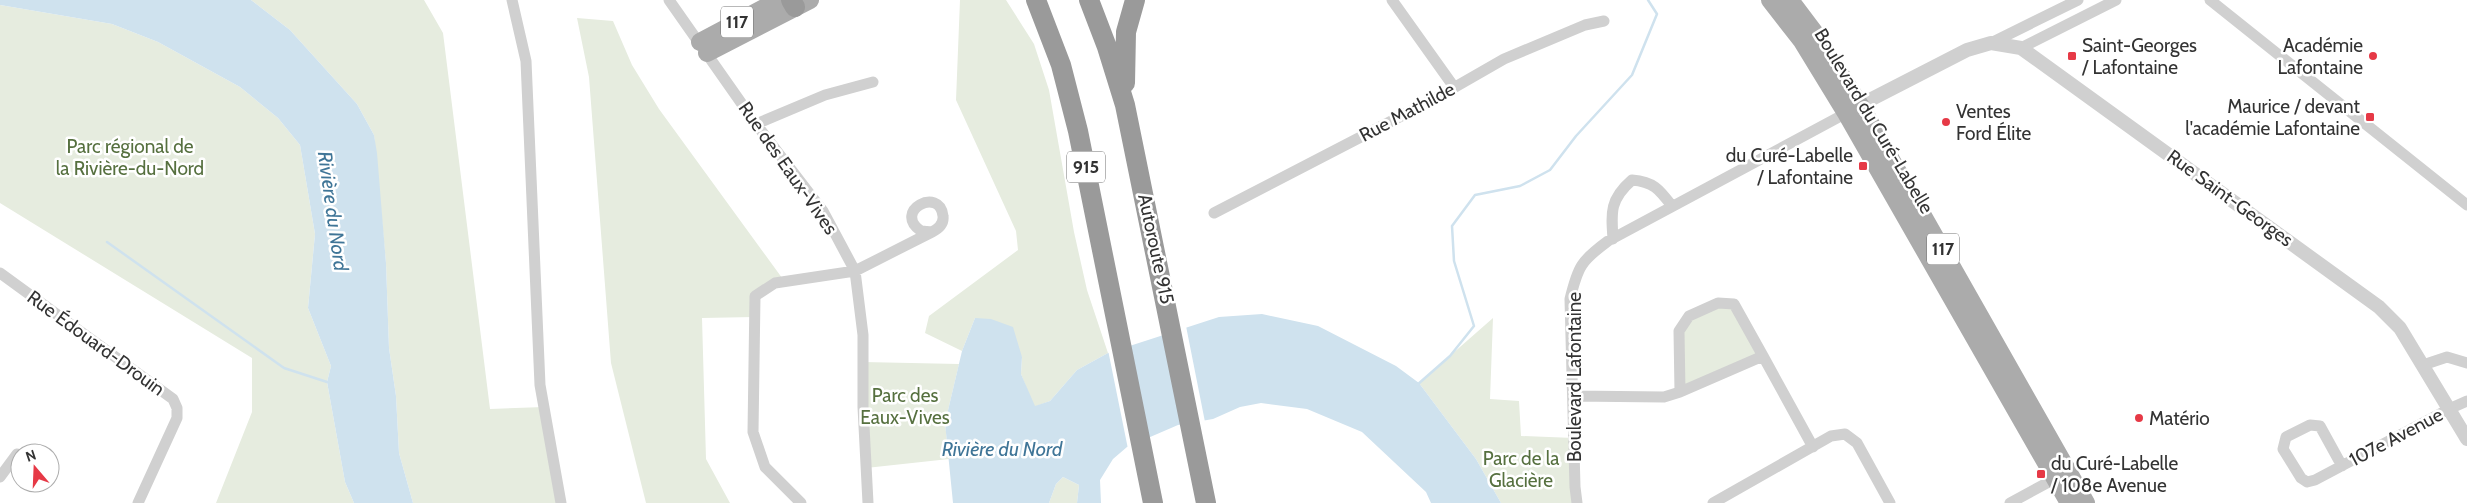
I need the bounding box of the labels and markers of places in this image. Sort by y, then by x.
place label: Saint-Georges / Lafontaine [2081,34,2197,79]
place label: Académie Lafontaine [2278,34,2363,79]
marker: Saint-Georges / Lafontaine [2066,50,2078,62]
marker: Académie Lafontaine [2367,50,2379,62]
place label: Maurice / devant l'académie Lafontaine [2185,95,2361,140]
place label: Ventes Ford Élite [1956,100,2031,145]
marker: Maurice / devant l'académie Lafontaine [2364,111,2376,123]
marker: Ventes Ford Élite [1940,116,1952,128]
place label: du Curé-Labelle / Lafontaine [1726,144,1853,189]
marker: du Curé-Labelle / Lafontaine [1857,160,1869,172]
place label: Matério [2149,407,2210,430]
marker: Matério [2133,412,2145,424]
place label: du Curé-Labelle / 108e Avenue [2050,452,2178,497]
marker: du Curé-Labelle / 108e Avenue [2035,468,2047,480]

